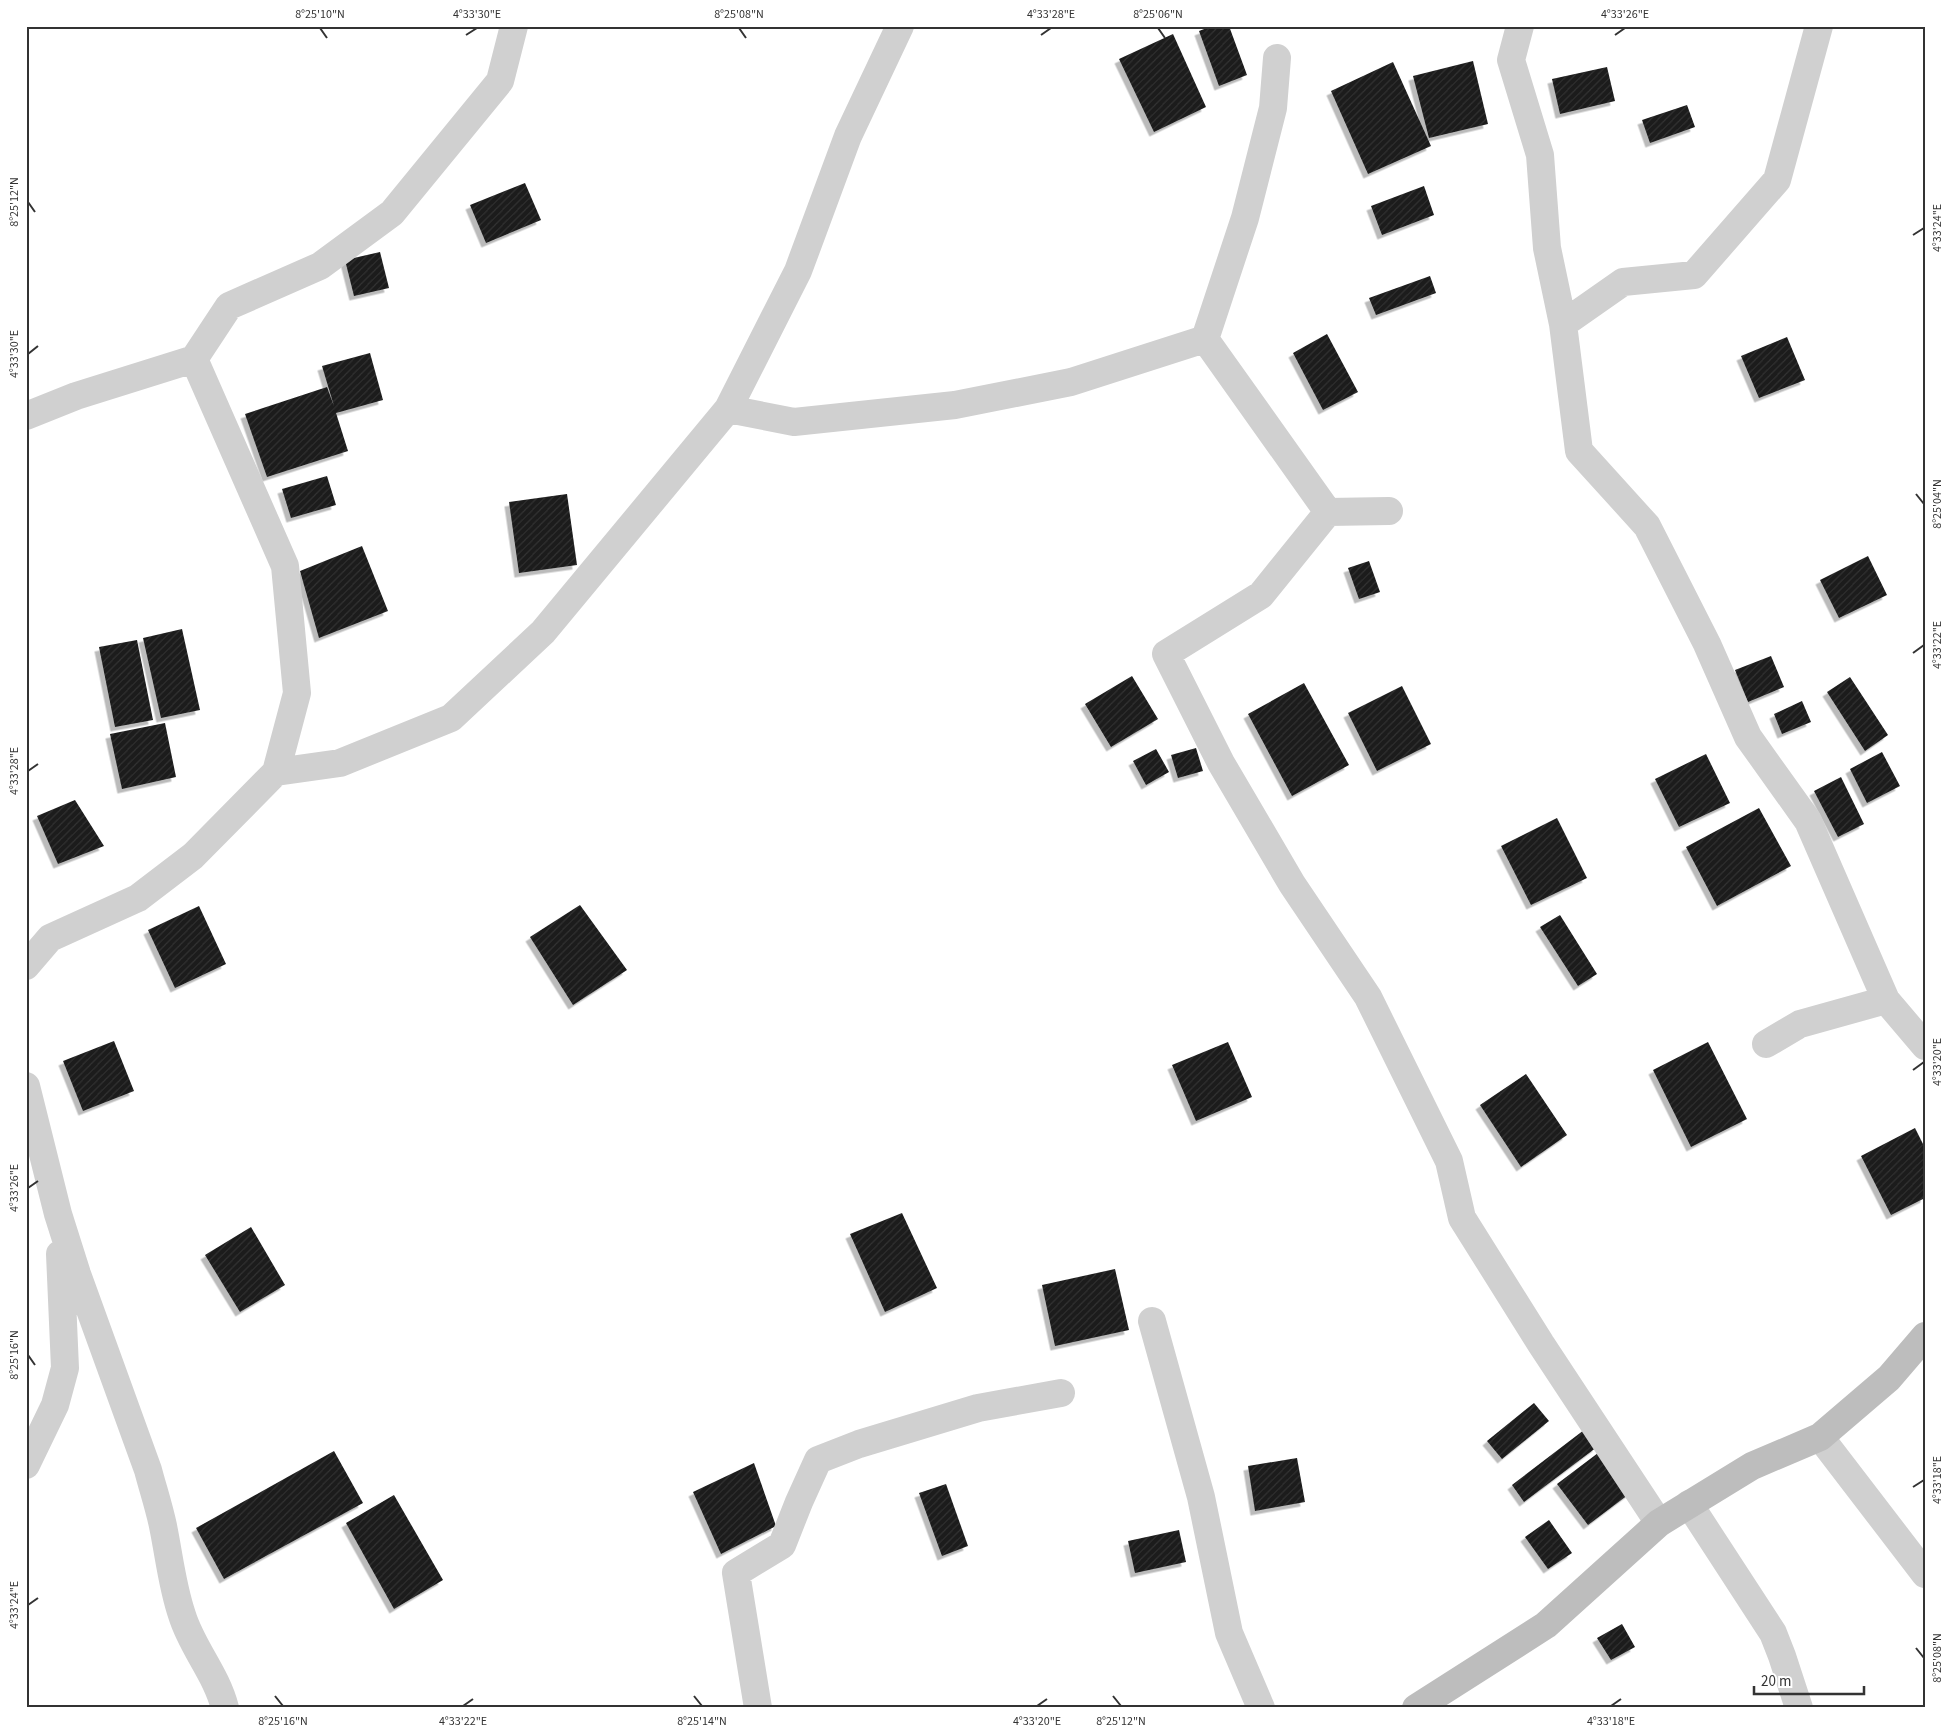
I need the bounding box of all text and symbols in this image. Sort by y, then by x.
text: 8°25'10"N [295,6,345,23]
text: 4°33'30"E [453,6,501,23]
text: 8°25'08"N [714,6,764,23]
text: 4°33'28"E [1027,6,1075,23]
text: 8°25'06"N [1133,6,1183,23]
text: 4°33'26"E [1601,6,1649,23]
text: 8°25'12"N [6,177,23,227]
text: 4°33'24"E [1929,204,1946,252]
text: 4°33'30"E [6,330,23,378]
text: 8°25'04"N [1929,479,1946,529]
text: 4°33'22"E [1929,621,1946,669]
text: 4°33'28"E [6,747,23,795]
text: 4°33'20"E [1929,1038,1946,1086]
text: 4°33'26"E [6,1164,23,1212]
text: 8°25'16"N [6,1330,23,1380]
text: 4°33'18"E [1929,1456,1946,1504]
text: 4°33'24"E [6,1581,23,1629]
text: 8°25'08"N [1929,1633,1946,1683]
scale bar [1754,1664,1864,1696]
text: 20 m [1761,1671,1791,1692]
text: 8°25'16"N [258,1713,308,1730]
text: 4°33'22"E [439,1713,487,1730]
text: 8°25'14"N [677,1713,727,1730]
text: 4°33'20"E [1013,1713,1061,1730]
text: 8°25'12"N [1096,1713,1146,1730]
text: 4°33'18"E [1587,1713,1635,1730]

